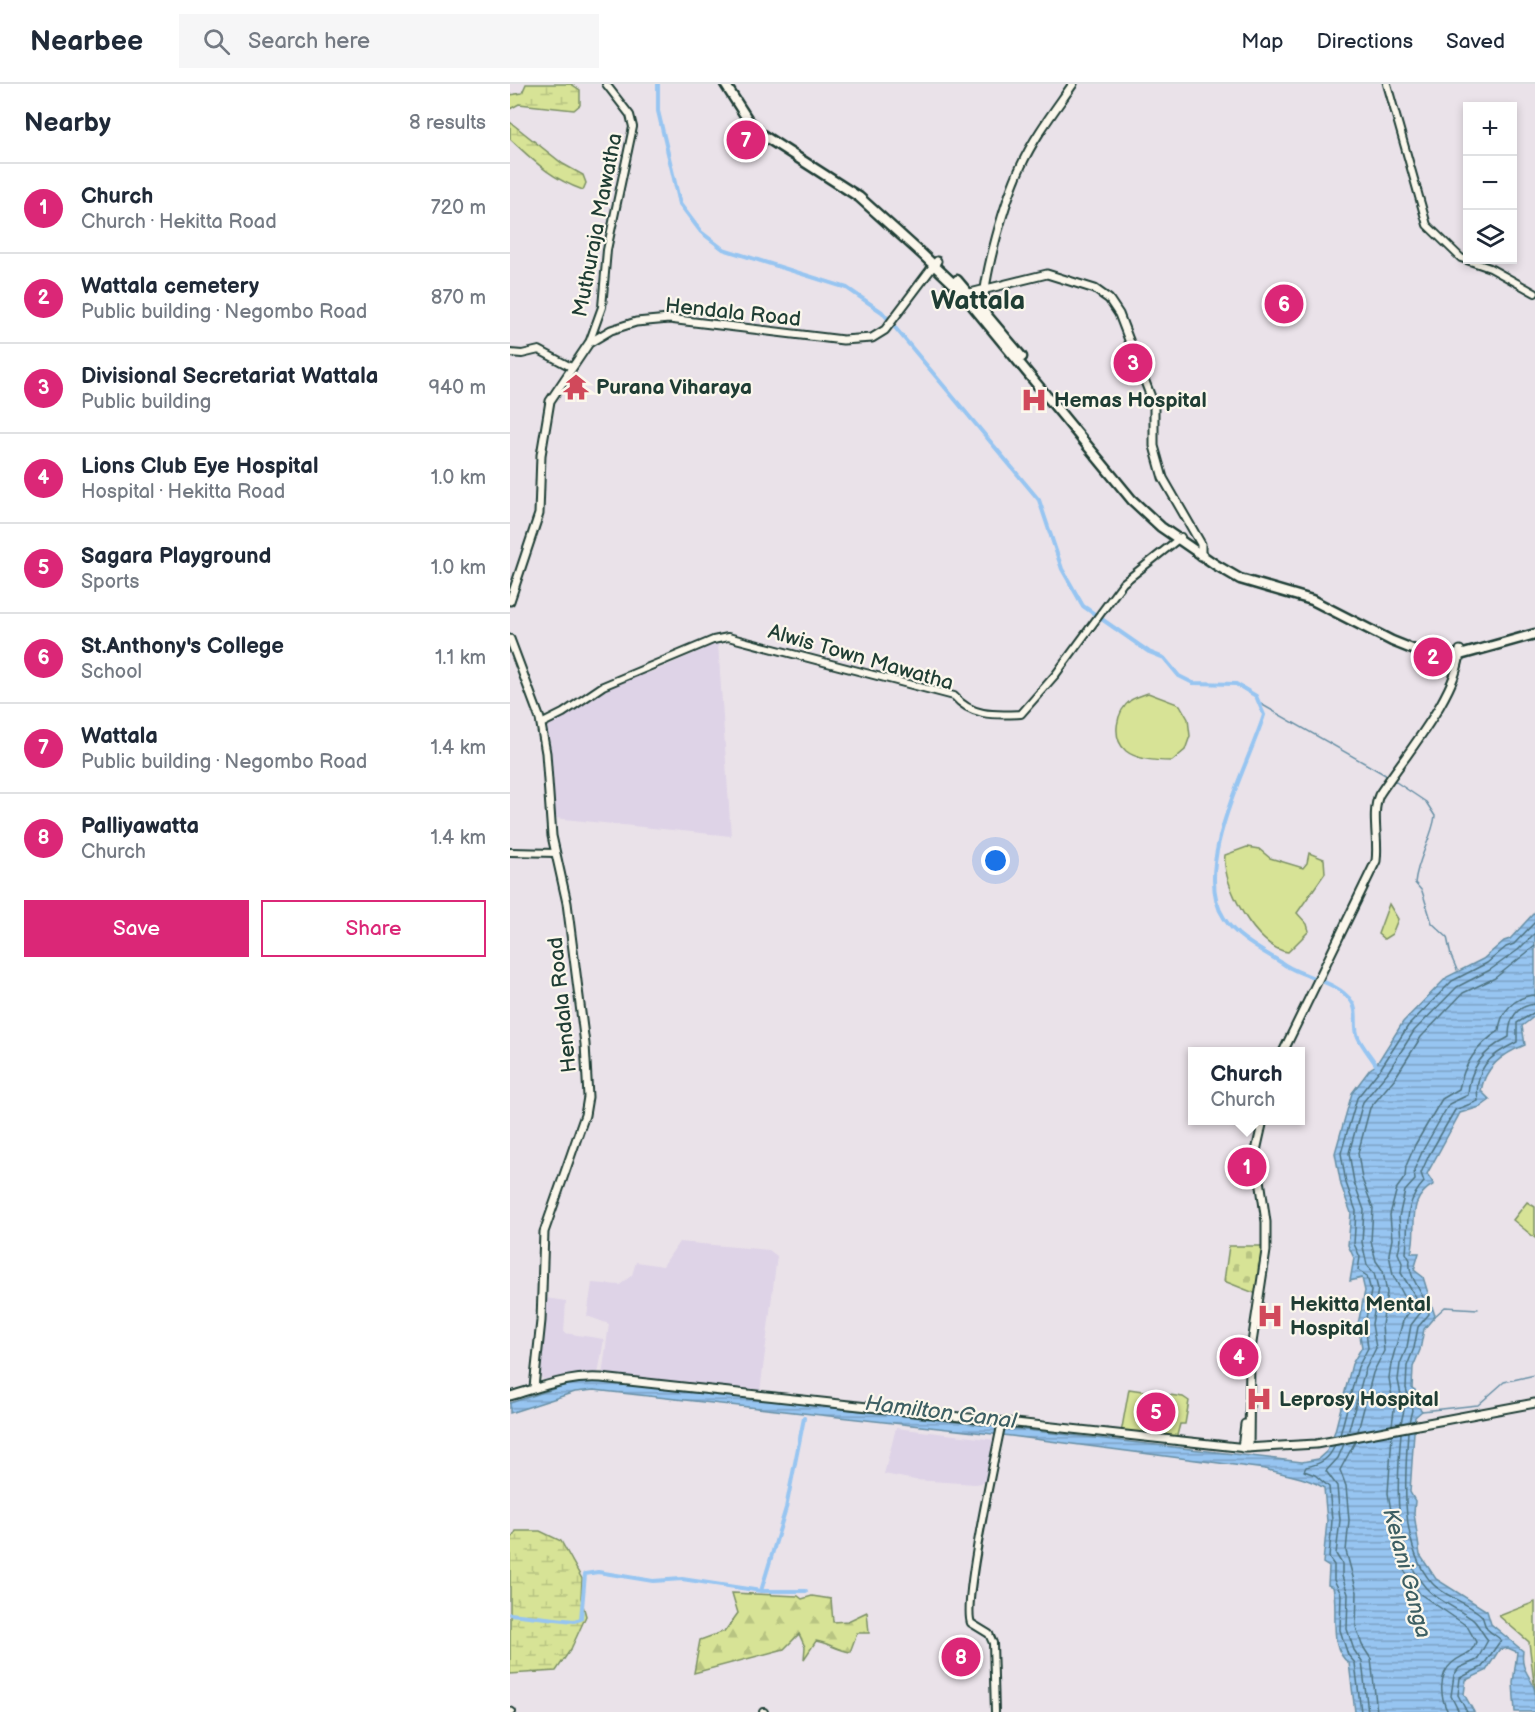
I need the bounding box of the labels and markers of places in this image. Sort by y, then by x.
pin: 7 [726,118,766,162]
pin: 6 [1264,282,1304,326]
pin: 3 [1114,340,1152,386]
temple icon: Purana Viharaya [561,372,591,402]
place label: Purana Viharaya [596,375,752,400]
hospital icon: Hemas Hospital [1019,385,1049,415]
place label: Hemas Hospital [1054,388,1207,413]
pin: 2 [1414,634,1452,680]
pin: 1 [1228,1144,1266,1190]
place label: Hekitta Mental Hospital [1290,1292,1431,1341]
hospital icon: Hekitta Mental Hospital [1255,1301,1285,1331]
pin: 4 [1220,1334,1258,1380]
hospital icon: Leprosy Hospital [1244,1384,1274,1414]
place label: Leprosy Hospital [1279,1387,1439,1412]
pin: 5 [1136,1390,1176,1434]
pin: 8 [942,1634,980,1680]

